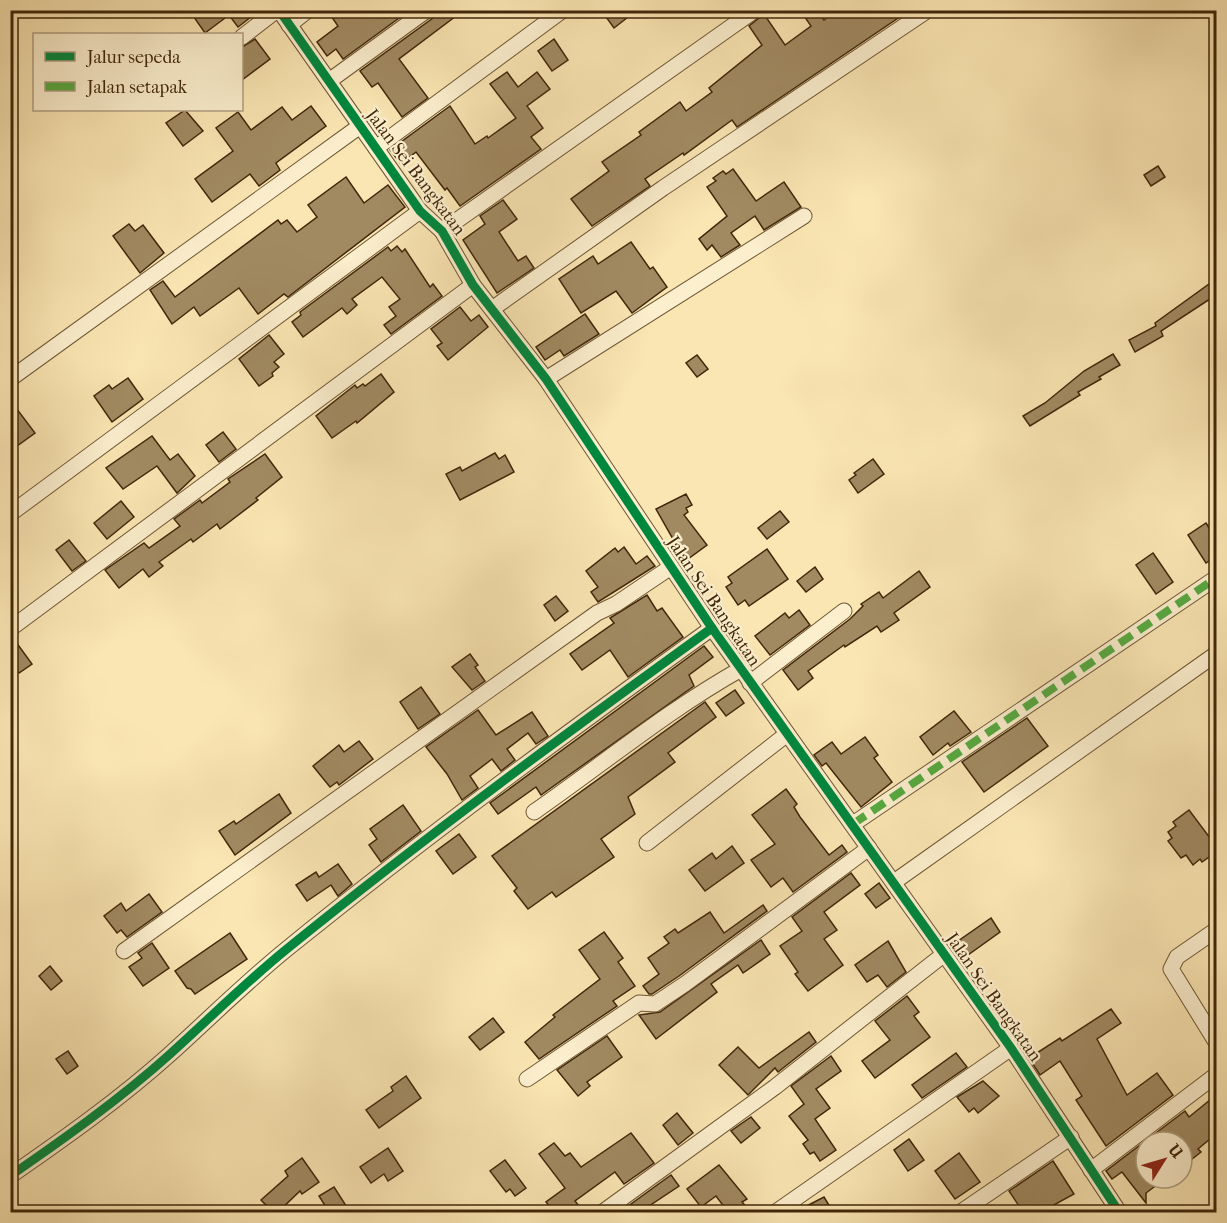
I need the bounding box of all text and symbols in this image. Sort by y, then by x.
legend [33,33,243,111]
text: Jalur sepeda [85,47,181,68]
text: Jalan setapak [85,77,188,98]
street label: Jalan Sei Bangkatan [360,103,470,240]
street label: Jalan Sei Bangkatan [661,531,765,671]
street label: Jalan Sei Bangkatan [940,927,1046,1066]
north arrow [1134,1130,1194,1190]
text: U [1164,1140,1187,1162]

